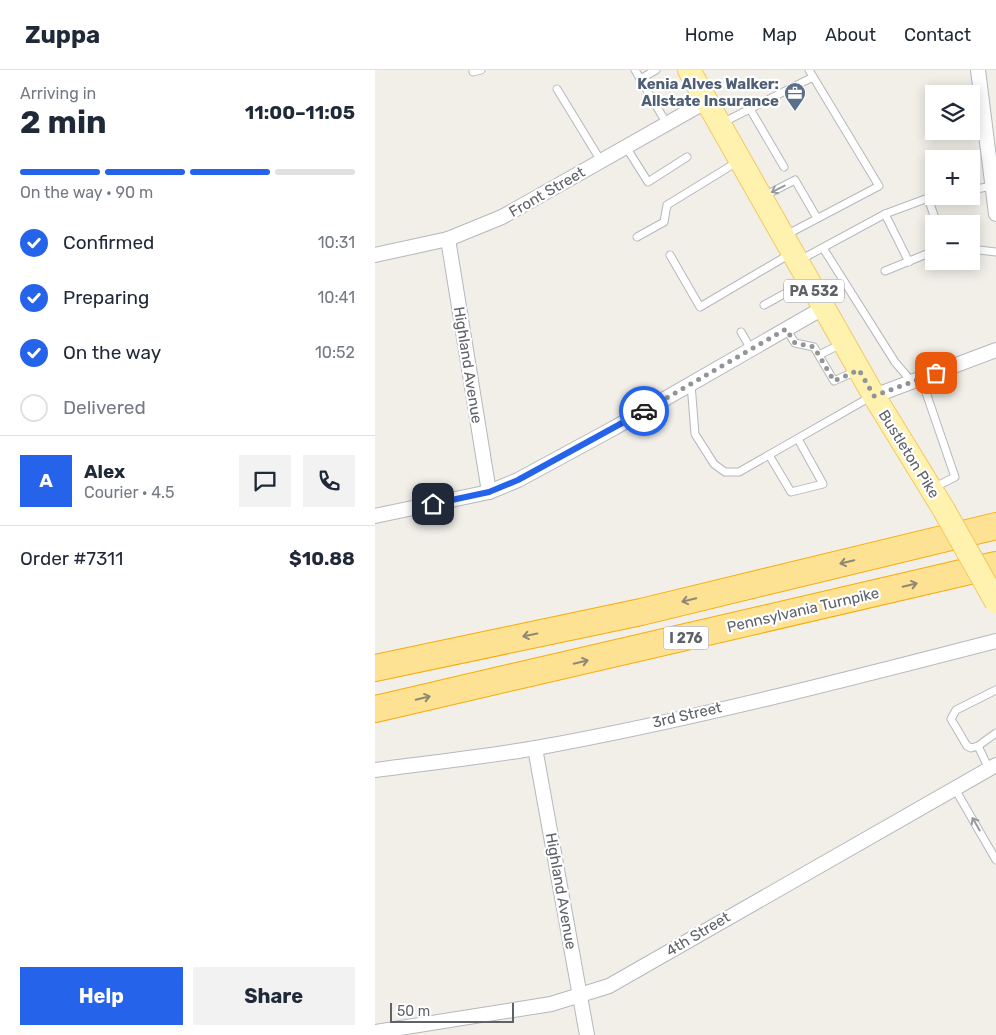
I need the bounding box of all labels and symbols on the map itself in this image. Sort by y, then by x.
place label: Kenia Alves Walker: Allstate Insurance [637,75,779,110]
office icon: Kenia Alves Walker: Allstate Insurance [783,81,807,112]
street label: Front Street [506,163,588,221]
one-way arrow [771,185,786,194]
road number: PA 532 [784,280,844,302]
street label: Highland Avenue [450,305,486,425]
pin [915,352,957,394]
courier [619,386,669,436]
street label: Bustleton Pike [875,406,943,502]
pin [412,483,454,525]
one-way arrow [839,558,855,567]
one-way arrow [901,580,917,589]
street label: Pennsylvania Turnpike [725,584,881,636]
one-way arrow [681,596,697,605]
road number: I 276 [663,626,709,650]
one-way arrow [522,631,538,640]
one-way arrow [572,657,588,666]
one-way arrow [414,693,430,702]
street label: 3rd Street [651,698,724,732]
one-way arrow [970,818,980,832]
street label: Highland Avenue [542,831,580,951]
street label: 4th Street [663,908,733,960]
scale bar [390,1000,514,1023]

